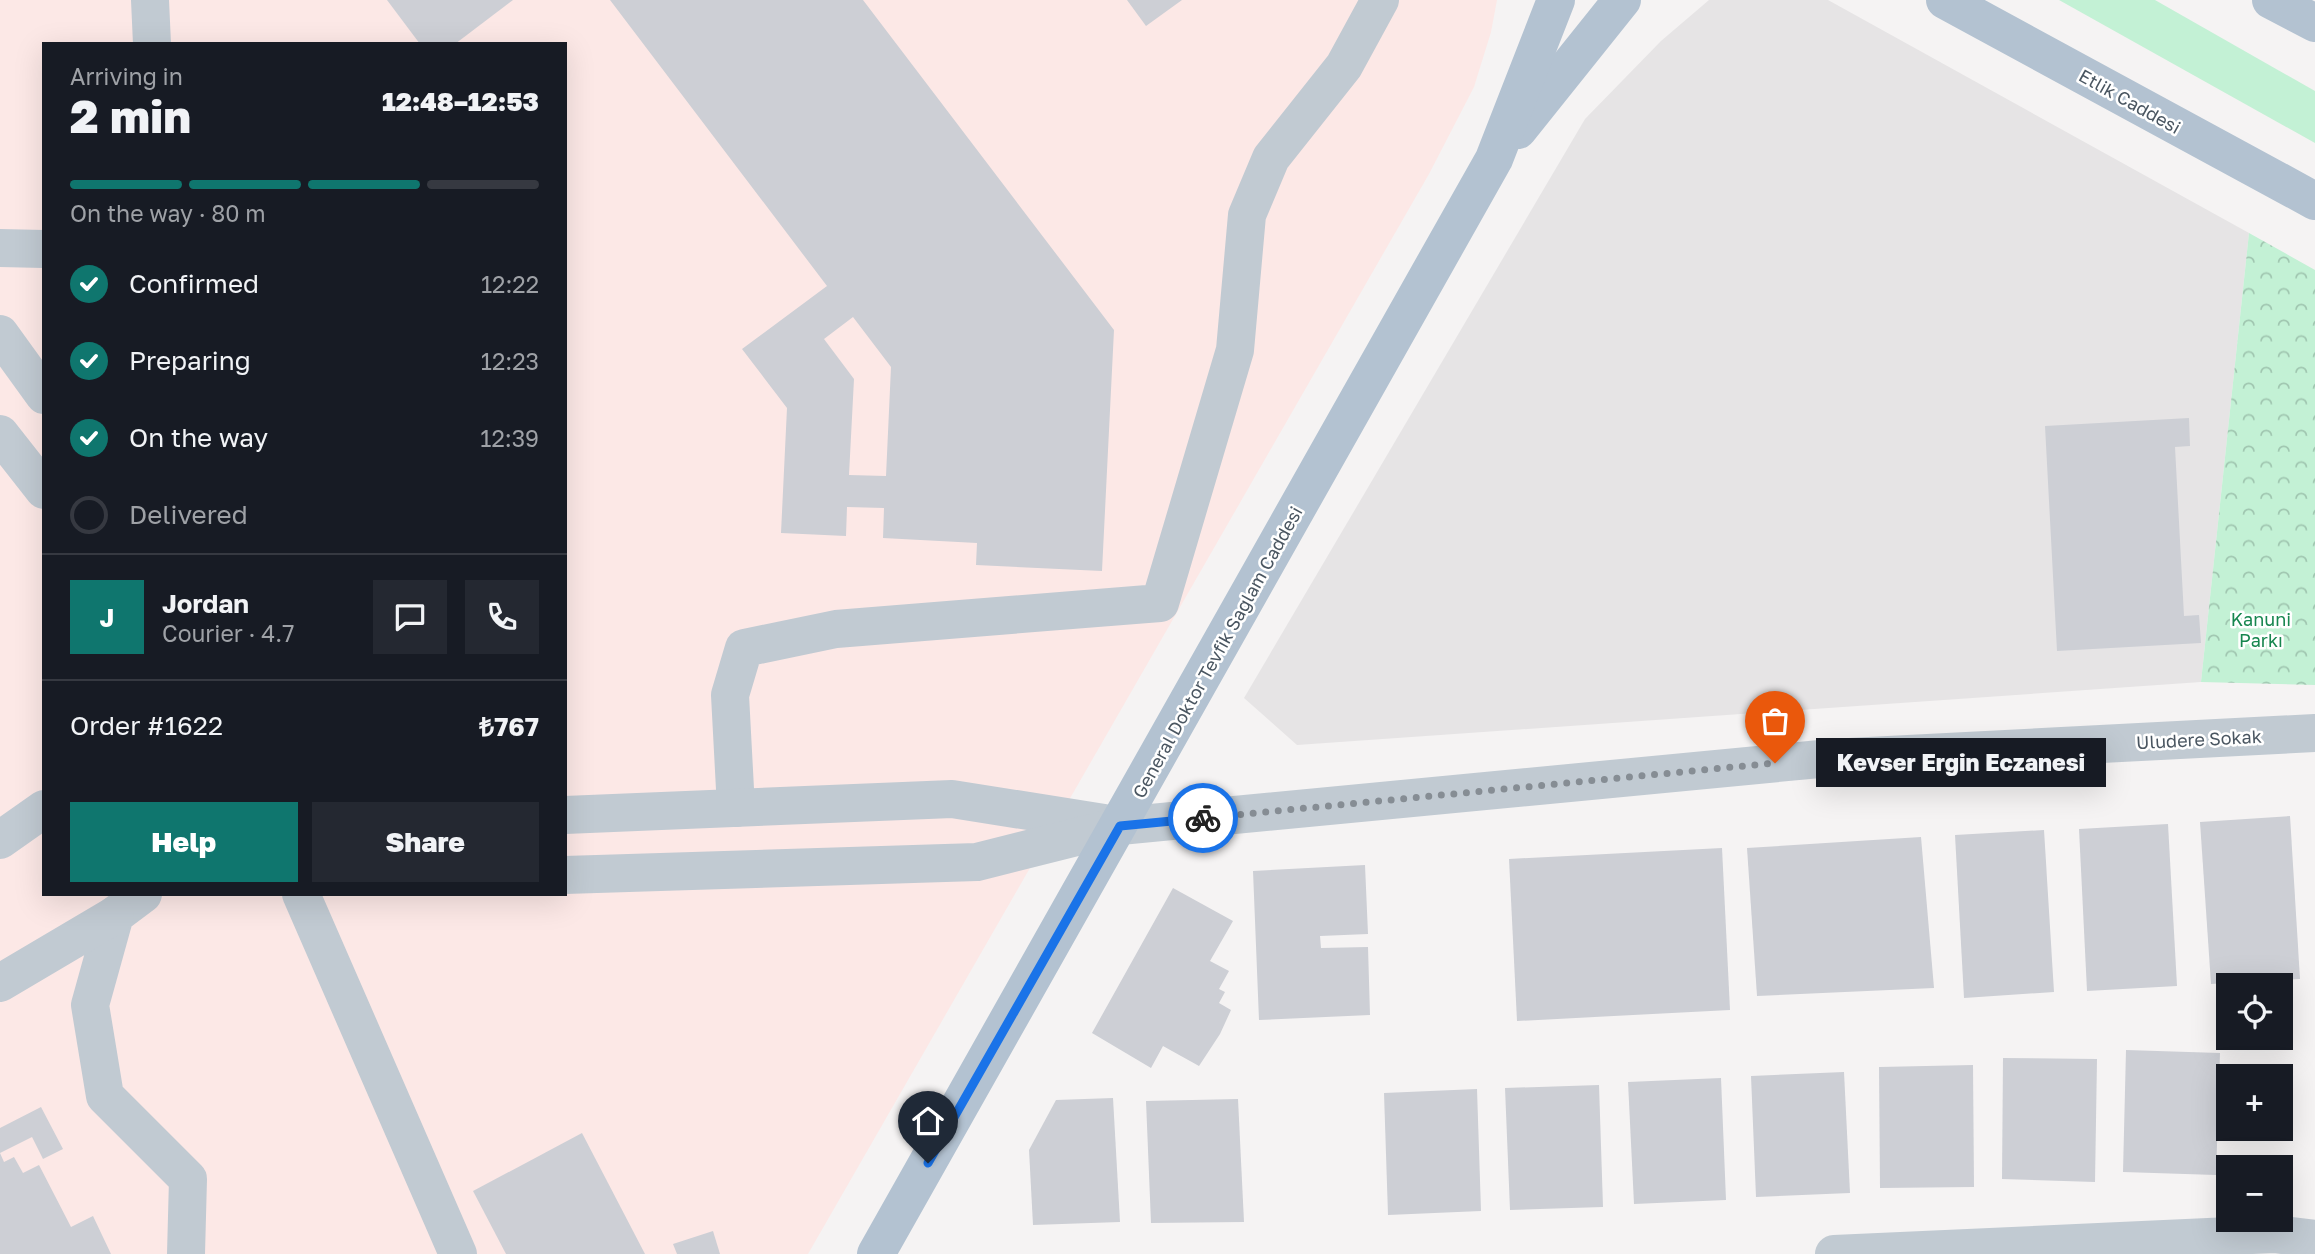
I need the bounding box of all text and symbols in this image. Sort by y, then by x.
text: Arriving in [70,62,183,90]
street label: Etlik Caddesi [2075,64,2185,138]
text: 12:48–12:53 [382,86,539,117]
text: 2 min [70,88,191,143]
text: On the way · 80 m [70,199,266,227]
icon: check [70,265,108,303]
text: Confirmed [129,268,259,299]
text: 12:22 [481,270,539,298]
icon: check [70,342,108,380]
text: Preparing [129,345,251,376]
text: 12:23 [481,347,539,375]
icon: check [70,419,108,457]
text: On the way [129,422,268,453]
text: 12:39 [480,424,539,452]
text: Delivered [129,499,248,530]
street label: General Doktor Tevfik Sağlam Caddesi [1127,502,1307,802]
button: chat [373,580,447,654]
button: phone [465,580,539,654]
text: Jordan [162,588,249,619]
text: J [100,602,114,633]
park label: Kanuni Parkı [2231,608,2291,651]
text: Courier · 4.7 [162,619,294,647]
pin [1745,691,1805,763]
icon: bag [1756,702,1794,740]
text: Order #1622 [70,710,223,741]
text: ₺767 [479,711,539,742]
street label: Uludere Sokak [2136,725,2262,753]
callout: Kevser Ergin Eczanesi [1817,738,2108,788]
text: Kevser Ergin Eczanesi [1837,748,2085,776]
courier [1168,783,1238,853]
icon: bike [1184,799,1222,837]
button: Help [70,802,298,882]
button: Share [312,802,539,882]
map controls [2216,973,2293,1232]
button: locate [2216,973,2293,1050]
button: + [2216,1064,2293,1141]
pin [898,1091,958,1163]
icon: home [909,1102,947,1140]
button: − [2216,1155,2293,1232]

